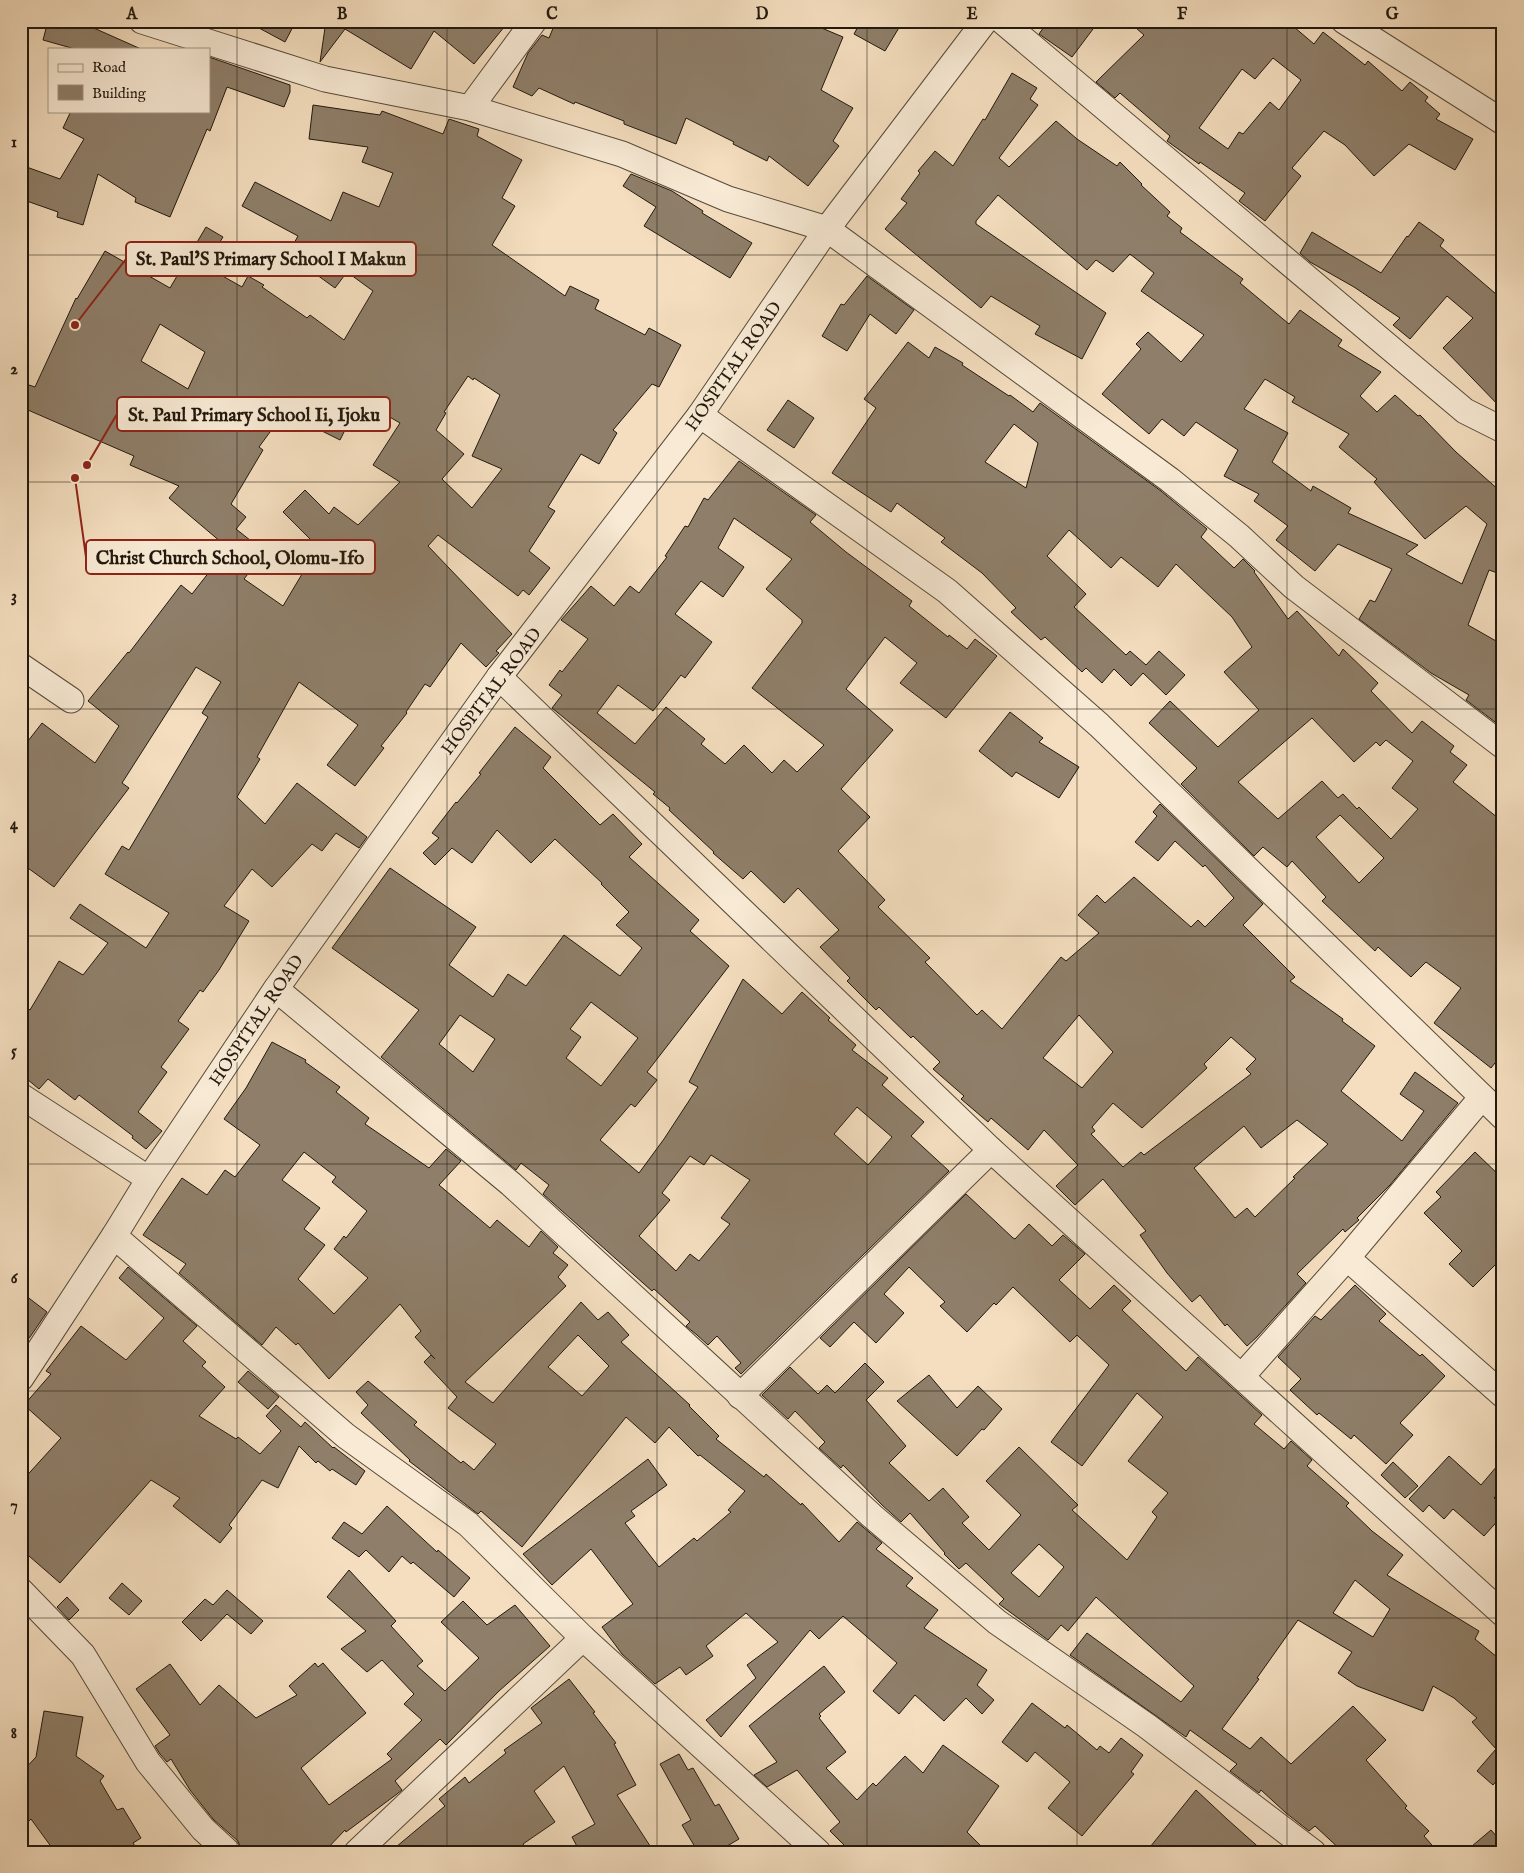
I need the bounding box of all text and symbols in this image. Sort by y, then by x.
text: A [126,5,139,25]
text: B [337,5,348,25]
text: C [546,5,558,25]
text: D [756,5,769,25]
text: E [966,5,978,25]
text: F [1177,5,1188,25]
text: G [1386,5,1399,25]
legend [48,48,210,112]
text: Road [92,58,127,77]
text: Building [92,84,147,103]
text: 1 [11,133,17,153]
callout: St. Paul'S Primary School I Makun [126,242,416,276]
text: St. Paul'S Primary School I Makun [136,248,406,272]
street label: HOSPITAL ROAD [681,297,788,436]
text: 2 [10,360,18,380]
callout: St. Paul Primary School Ii, Ijoku [117,397,390,431]
text: St. Paul Primary School Ii, Ijoku [128,404,380,428]
callout: Christ Church School, Olomu-Ifo [86,540,375,574]
text: Christ Church School, Olomu-Ifo [96,547,364,571]
text: 3 [11,587,17,607]
street label: HOSPITAL ROAD [437,624,548,760]
text: 4 [10,815,19,835]
street label: HOSPITAL ROAD [205,951,310,1091]
text: 5 [11,1042,17,1062]
text: 6 [11,1269,19,1289]
text: 7 [10,1496,18,1516]
text: 8 [11,1724,17,1744]

